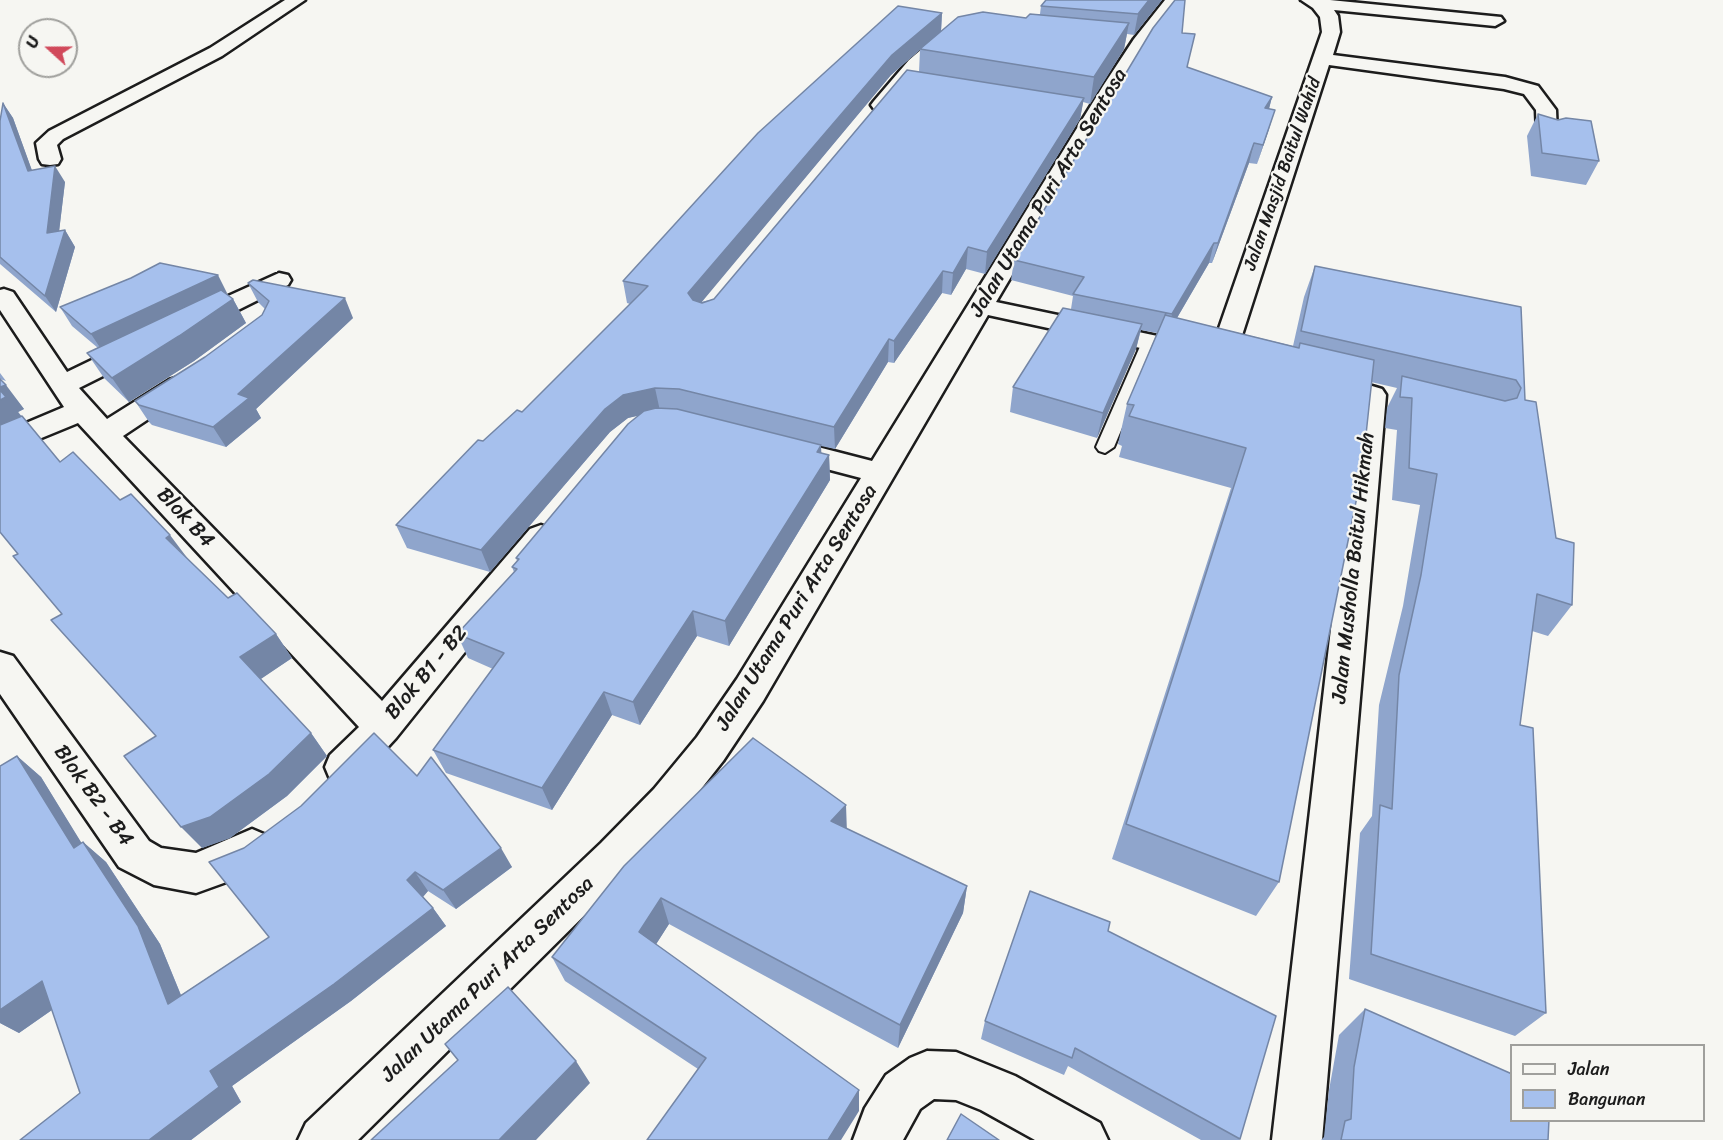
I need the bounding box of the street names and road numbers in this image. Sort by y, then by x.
street label: Jalan Utama Puri Arta Sentosa [965,64,1133,322]
street label: Jalan Masjid Baitul Wahid [1240,75,1326,273]
street label: Jalan Musholla Baitul Hikmah [1327,431,1381,705]
street label: Jalan Utama Puri Arta Sentosa [711,480,883,736]
street label: Blok B4 [151,483,219,553]
street label: Blok B1 - B2 [380,621,474,725]
street label: Blok B2 - B4 [48,740,138,852]
street label: Jalan Utama Puri Arta Sentosa [377,872,599,1088]

